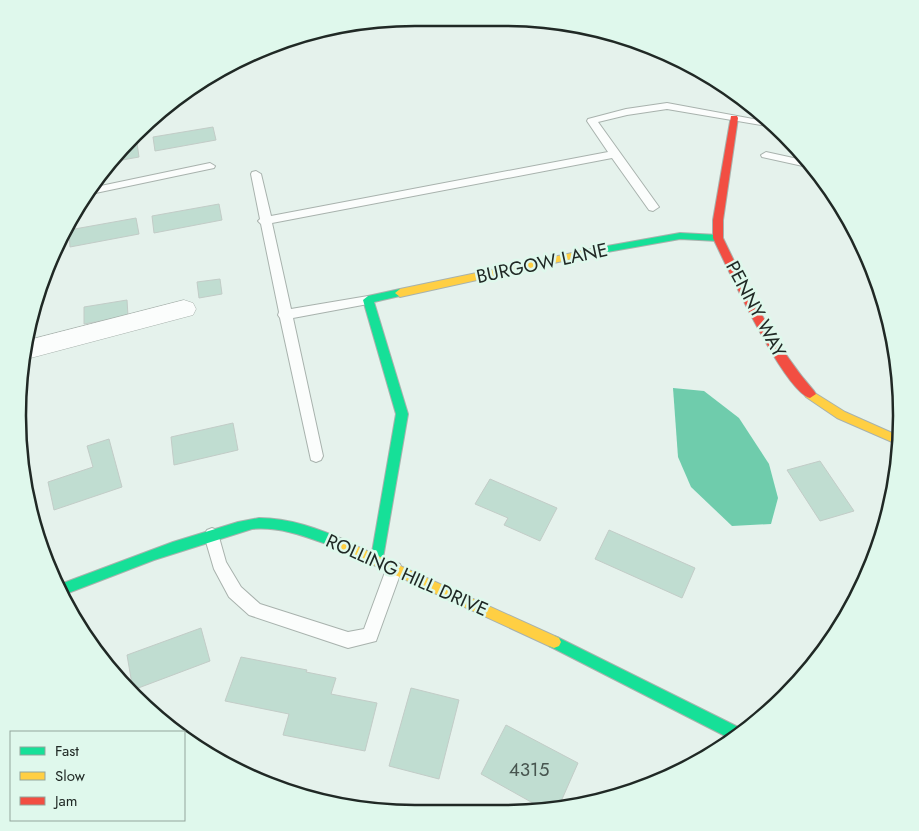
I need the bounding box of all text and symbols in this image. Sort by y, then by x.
street label: BURGOW LANE [474,236,610,290]
street label: PENNY WAY [719,256,793,362]
street label: ROLLING HILL DRIVE [322,527,492,623]
legend [10,731,185,821]
text: Fast [55,740,79,762]
house number: 4315 [509,756,549,783]
text: Slow [55,765,86,787]
text: Jam [53,790,78,812]

